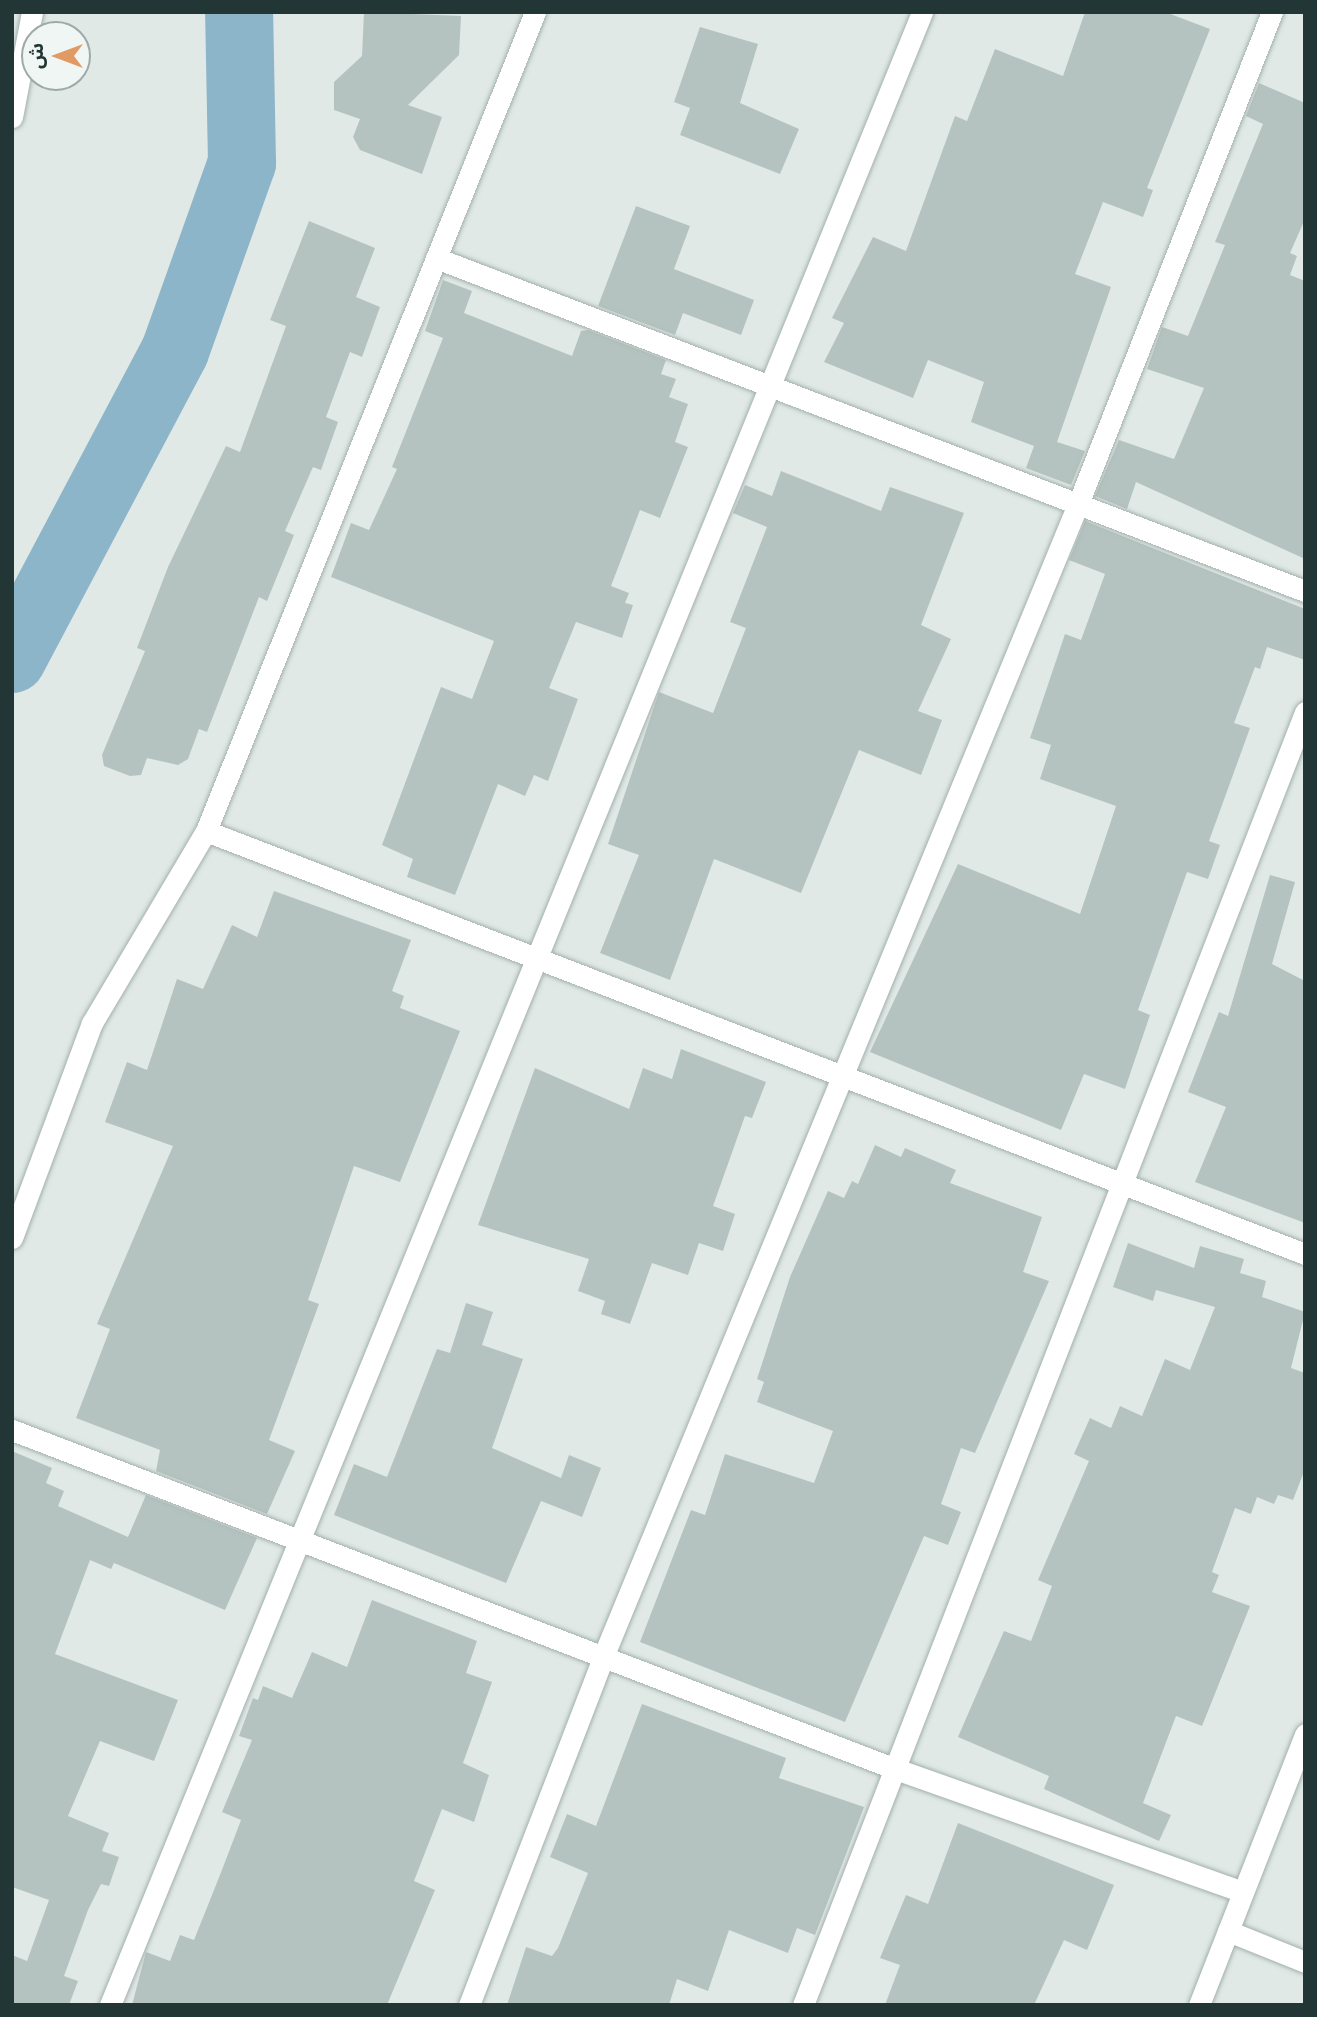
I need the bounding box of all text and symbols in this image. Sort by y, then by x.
north arrow [21,21,91,91]
text: ش [26,43,48,69]

